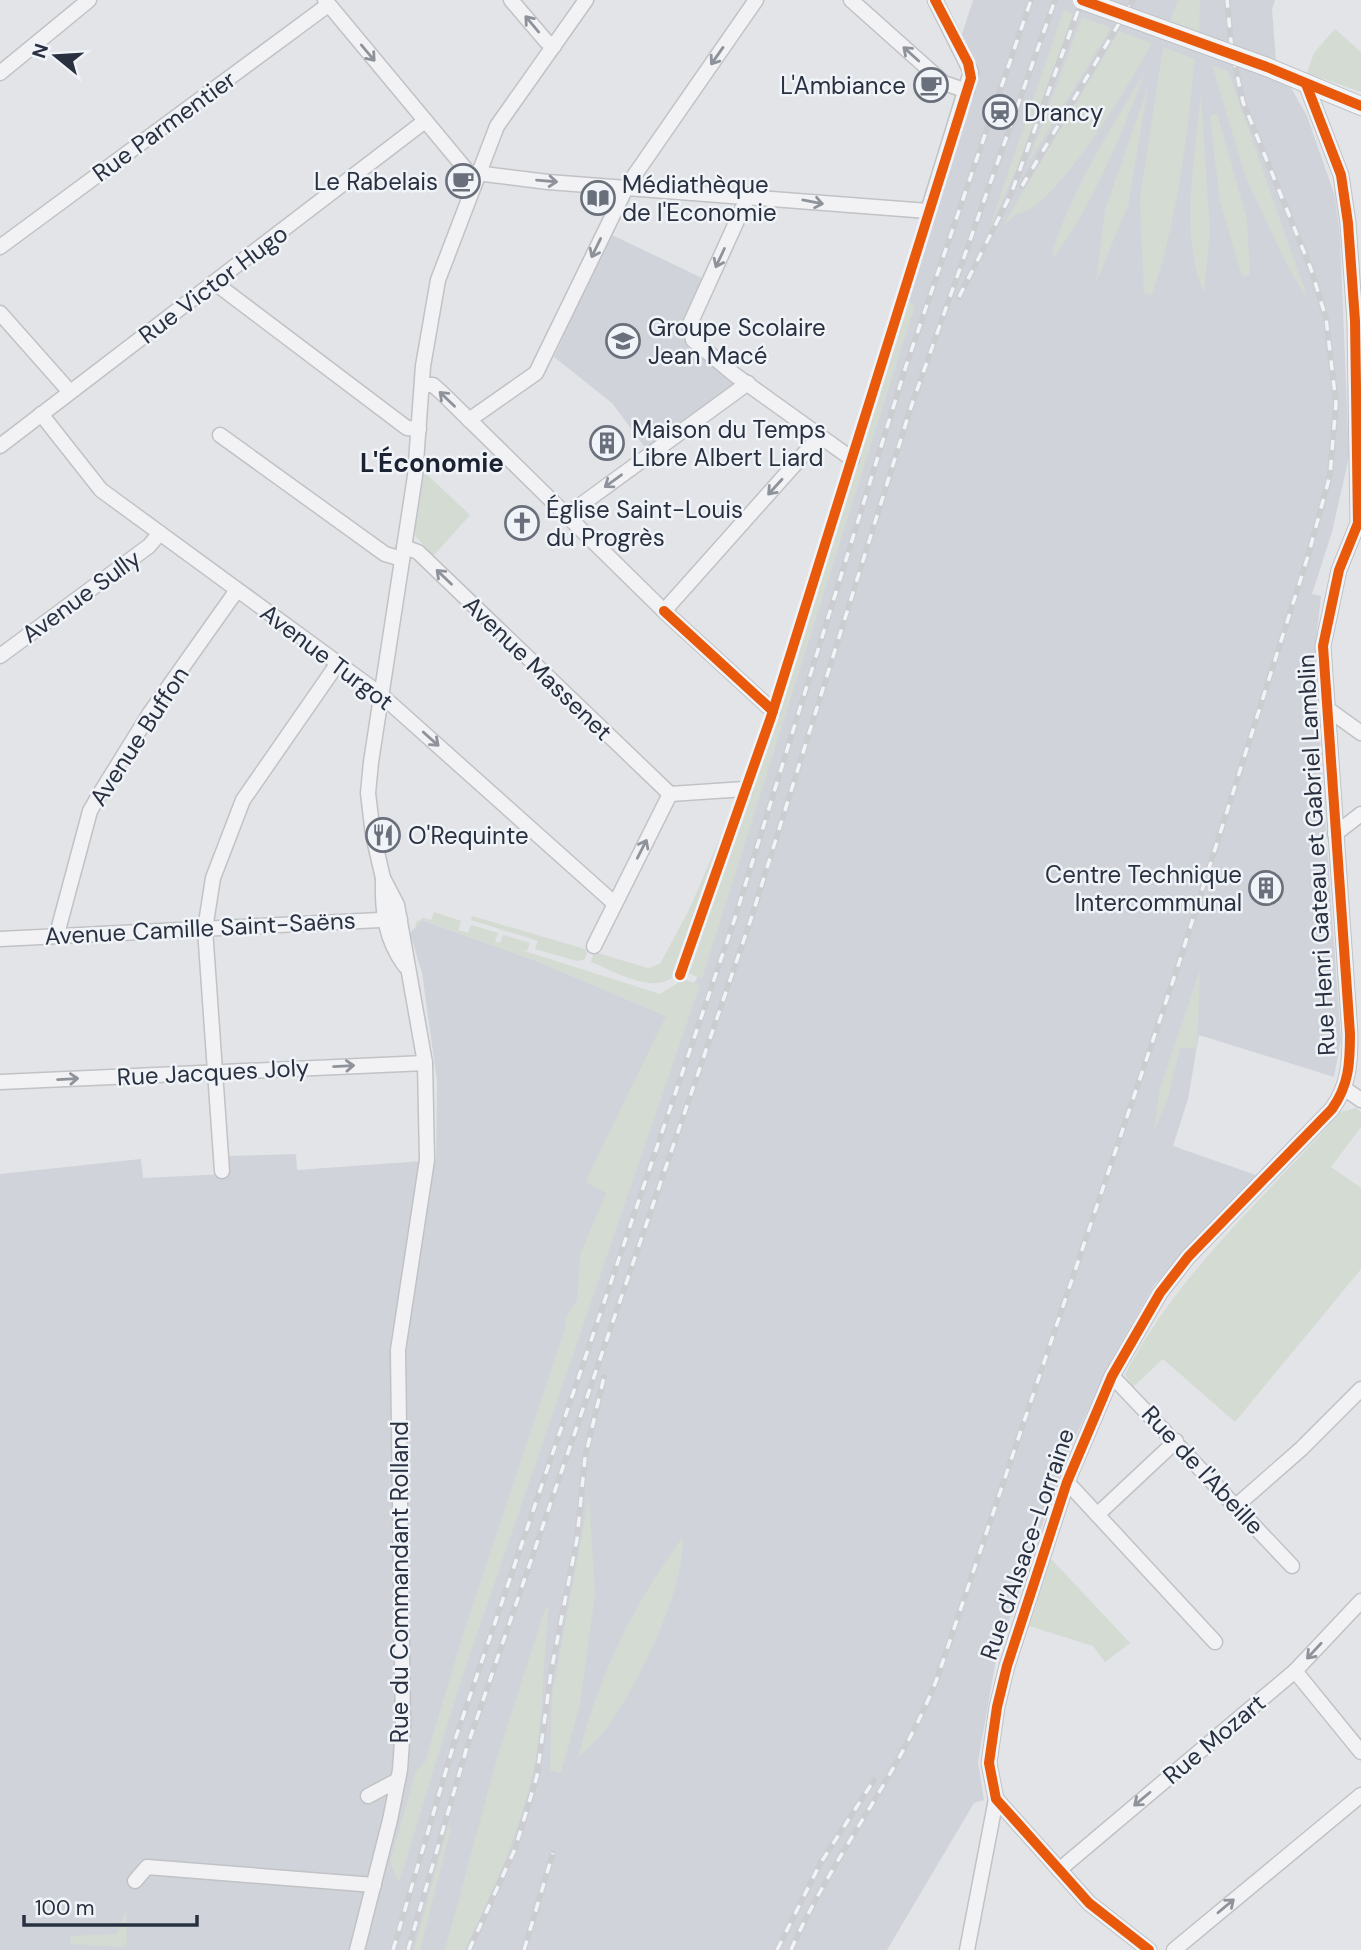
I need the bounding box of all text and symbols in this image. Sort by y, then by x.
one-way arrow [524,16,540,34]
north arrow [21,21,91,91]
text: N [26,40,54,61]
one-way arrow [360,43,376,61]
one-way arrow [710,46,724,65]
one-way arrow [902,46,920,62]
street label: Rue Parmentier [86,63,242,188]
cafe icon: L'Ambiance [912,66,950,104]
place label: L'Ambiance [780,70,906,101]
station icon: Drancy [981,93,1019,131]
place label: Drancy [1024,97,1103,128]
cafe icon: Le Rabelais [444,162,482,200]
place label: Le Rabelais [314,166,438,197]
place label: Médiathèque de l'Economie [622,169,777,228]
one-way arrow [535,175,558,188]
library icon: Médiathèque de l'Economie [579,179,617,217]
one-way arrow [802,196,824,209]
street label: Rue Victor Hugo [132,218,294,350]
one-way arrow [589,237,603,258]
one-way arrow [713,247,726,268]
place label: Groupe Scolaire Jean Macé [648,312,826,371]
school or university icon: Groupe Scolaire Jean Macé [604,322,642,360]
one-way arrow [439,390,456,407]
place label: Maison du Temps Libre Albert Liard [632,414,826,473]
building icon: Maison du Temps Libre Albert Liard [588,424,626,462]
district label: L'Économie [360,446,504,480]
one-way arrow [604,473,623,488]
one-way arrow [767,478,783,496]
place label: Église Saint-Louis du Progrès [546,494,743,553]
church icon: Église Saint-Louis du Progrès [503,504,541,542]
street label: Avenue Sully [15,542,147,650]
one-way arrow [436,569,453,586]
street label: Avenue Massenet [457,589,619,747]
street label: Avenue Turgot [254,597,400,717]
street label: Rue Henri Gateau et Gabriel Lamblin [1290,654,1342,1056]
street label: Avenue Buffon [82,660,196,812]
one-way arrow [422,731,439,748]
restaurant icon: O'Requinte [364,816,402,854]
place label: O'Requinte [408,820,529,851]
one-way arrow [635,839,649,860]
place label: Centre Technique Intercommunal [1045,859,1242,918]
building icon: Centre Technique Intercommunal [1247,869,1285,907]
street label: Avenue Camille Saint-Saëns [44,904,356,952]
street label: Rue Jacques Joly [116,1051,310,1093]
one-way arrow [333,1060,356,1073]
one-way arrow [56,1073,79,1086]
street label: Rue de l'Abeille [1135,1399,1271,1541]
street label: Rue du Commandant Rolland [384,1421,415,1743]
street label: Rue d'Alsace-Lorraine [973,1424,1081,1664]
one-way arrow [1306,1642,1323,1659]
street label: Rue Mozart [1156,1687,1272,1791]
one-way arrow [1133,1791,1151,1807]
scale bar [24,1884,198,1928]
text: 100 m [35,1894,95,1922]
one-way arrow [1217,1898,1235,1914]

